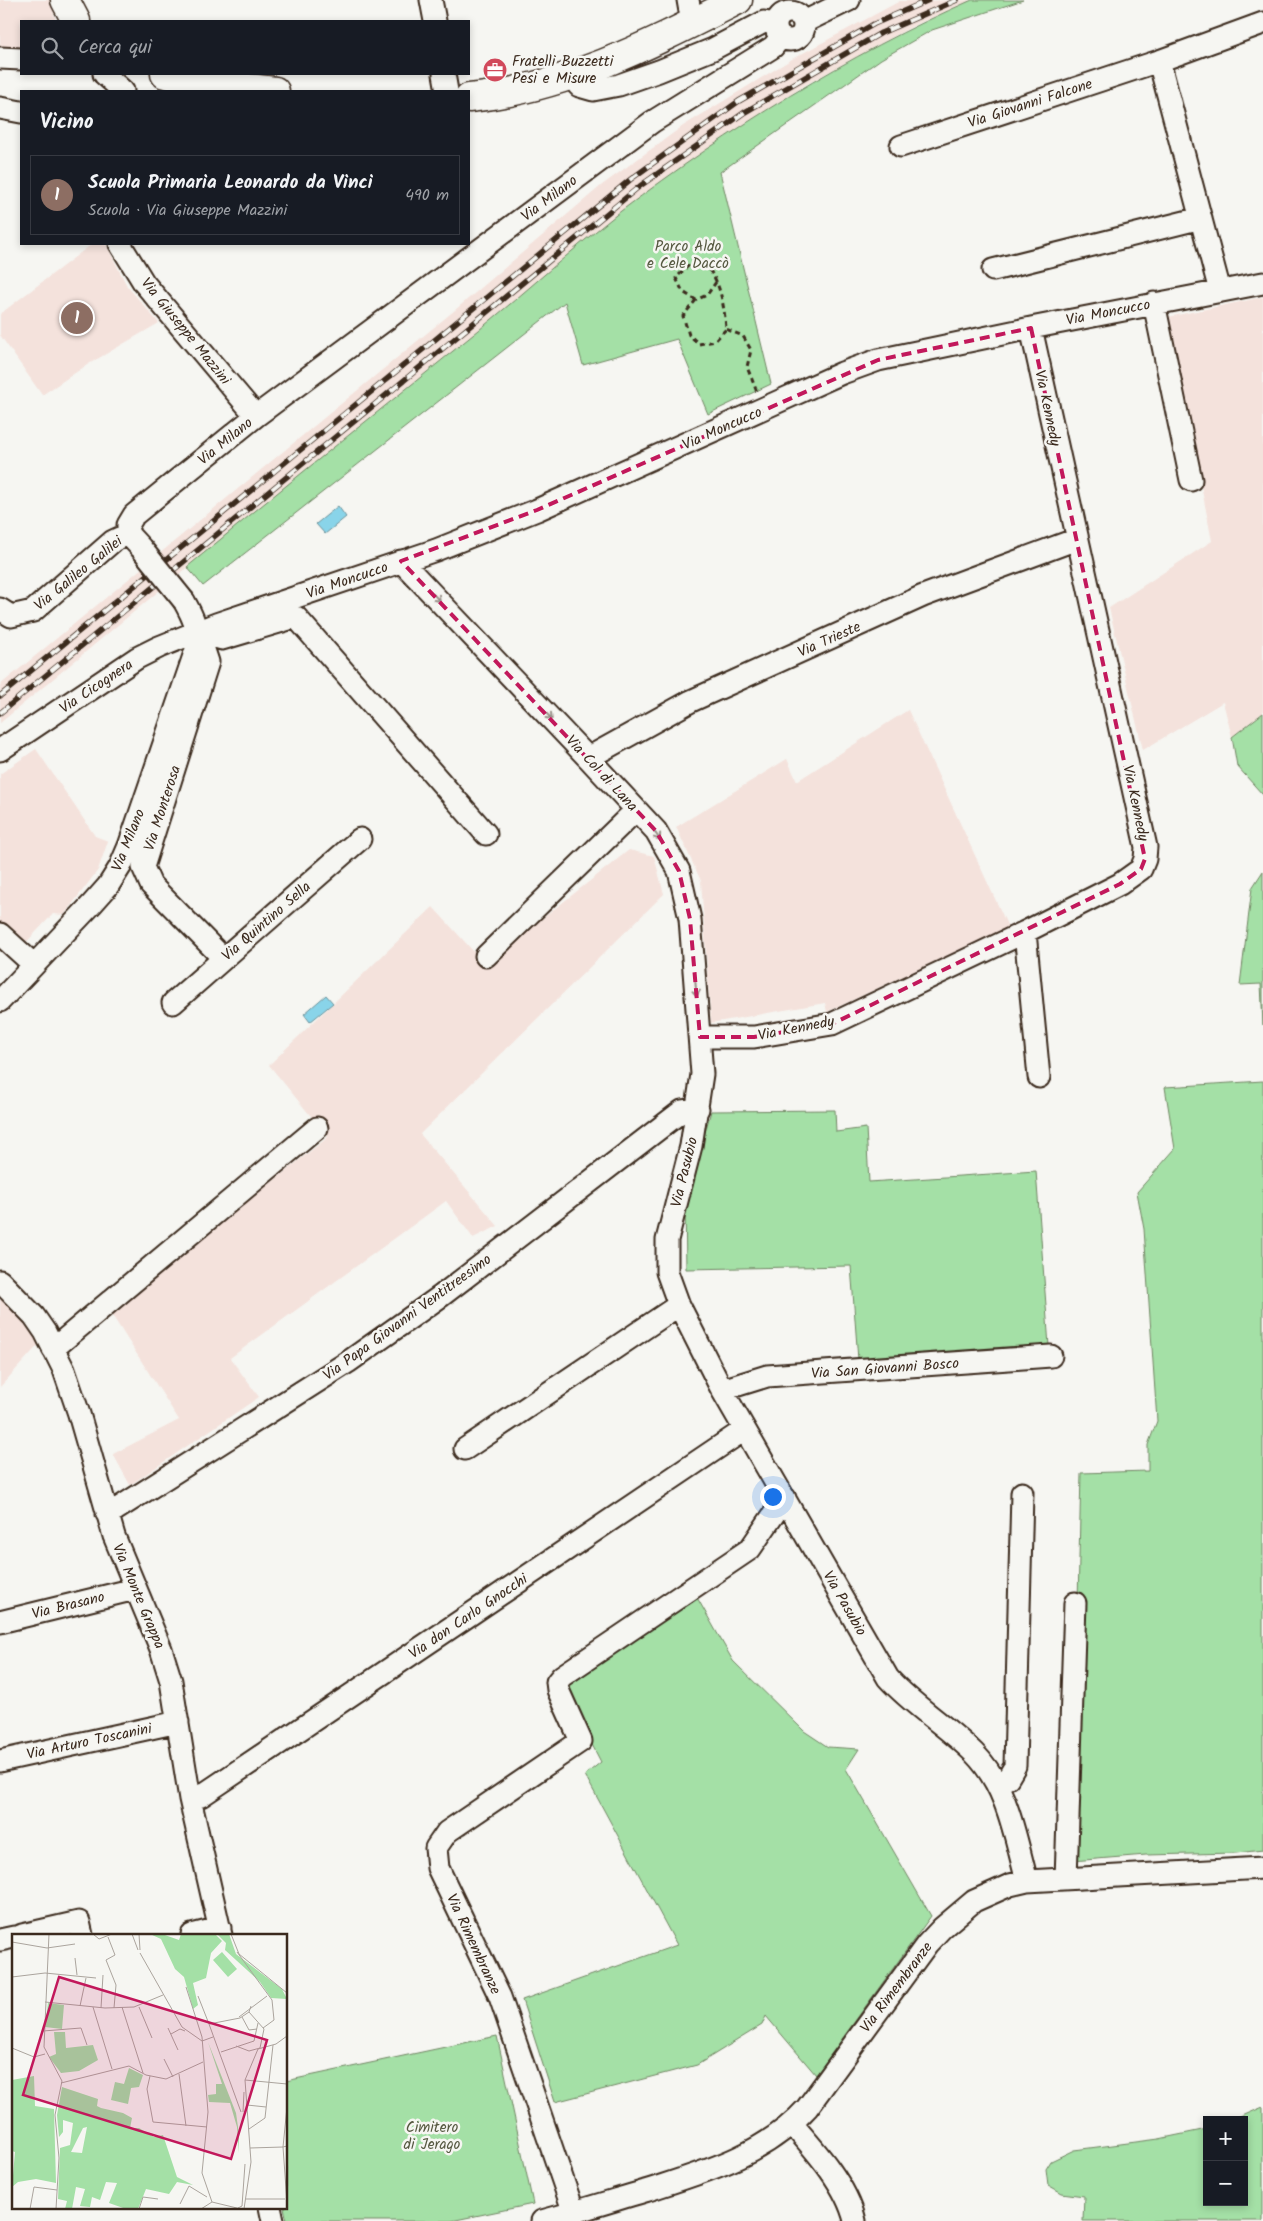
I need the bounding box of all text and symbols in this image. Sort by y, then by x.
search box [20,20,470,75]
text: Cerca qui [78,33,152,63]
icon: search [38,34,66,62]
place label: Fratelli Buzzetti Pesi e Misure [512,50,615,91]
office icon: Fratelli Buzzetti Pesi e Misure [482,57,508,83]
street label: Via Giovanni Falcone [965,72,1096,135]
text: Vicino [40,106,94,139]
text: Scuola Primaria Leonardo da Vinci [88,168,373,198]
street label: Via Milano [516,169,583,228]
text: 1 [55,183,59,208]
text: 490 m [405,183,449,208]
text: Scuola · Via Giuseppe Mazzini [88,198,287,223]
park label: Parco Aldo e Cele Daccò [647,235,729,276]
street label: Via Giuseppe Mazzini [134,273,237,392]
street label: Via Moncucco [1064,293,1153,333]
pin: 1 [61,299,93,337]
street label: Via Kennedy [1027,368,1067,450]
street label: Via Moncucco [679,401,766,457]
street label: Via Milano [193,412,259,472]
street label: Via Galileo Galilei [29,529,130,617]
street label: Via Moncucco [303,556,392,606]
one-way arrow [429,590,441,603]
street label: Via Trieste [794,615,865,664]
street label: Via Cicognera [55,653,138,720]
one-way arrow [541,708,553,720]
street label: Via Col di Lana [559,730,643,817]
street label: Via Monterosa [138,762,188,854]
street label: Via Kennedy [1115,763,1155,845]
street label: Via Milano [106,805,152,875]
one-way arrow [651,827,661,841]
street label: Via Quintino Sella [216,876,317,968]
one-way arrow [691,980,700,996]
street label: Via Kennedy [756,1010,837,1048]
street label: Via Pasubio [665,1134,705,1210]
street label: Via Papa Giovanni Ventitreesimo [318,1248,497,1387]
street label: Via San Giovanni Bosco [810,1352,960,1386]
your location [760,1484,786,1510]
street label: Via Monte Grappa [105,1540,171,1653]
street label: Via Pasubio [816,1566,873,1641]
street label: Via don Carlo Gnocchi [404,1567,534,1666]
street label: Via Brasano [29,1585,107,1627]
street label: Via Arturo Toscanini [24,1717,155,1767]
street label: Via Rimembranze [439,1890,507,1999]
inset map [12,1934,288,2208]
street label: Via Rimembranze [854,1937,939,2038]
park label: Cimitero di Jerago [404,2116,461,2157]
map controls [1203,2116,1248,2206]
button: + [1203,2116,1248,2161]
button: − [1203,2161,1248,2206]

